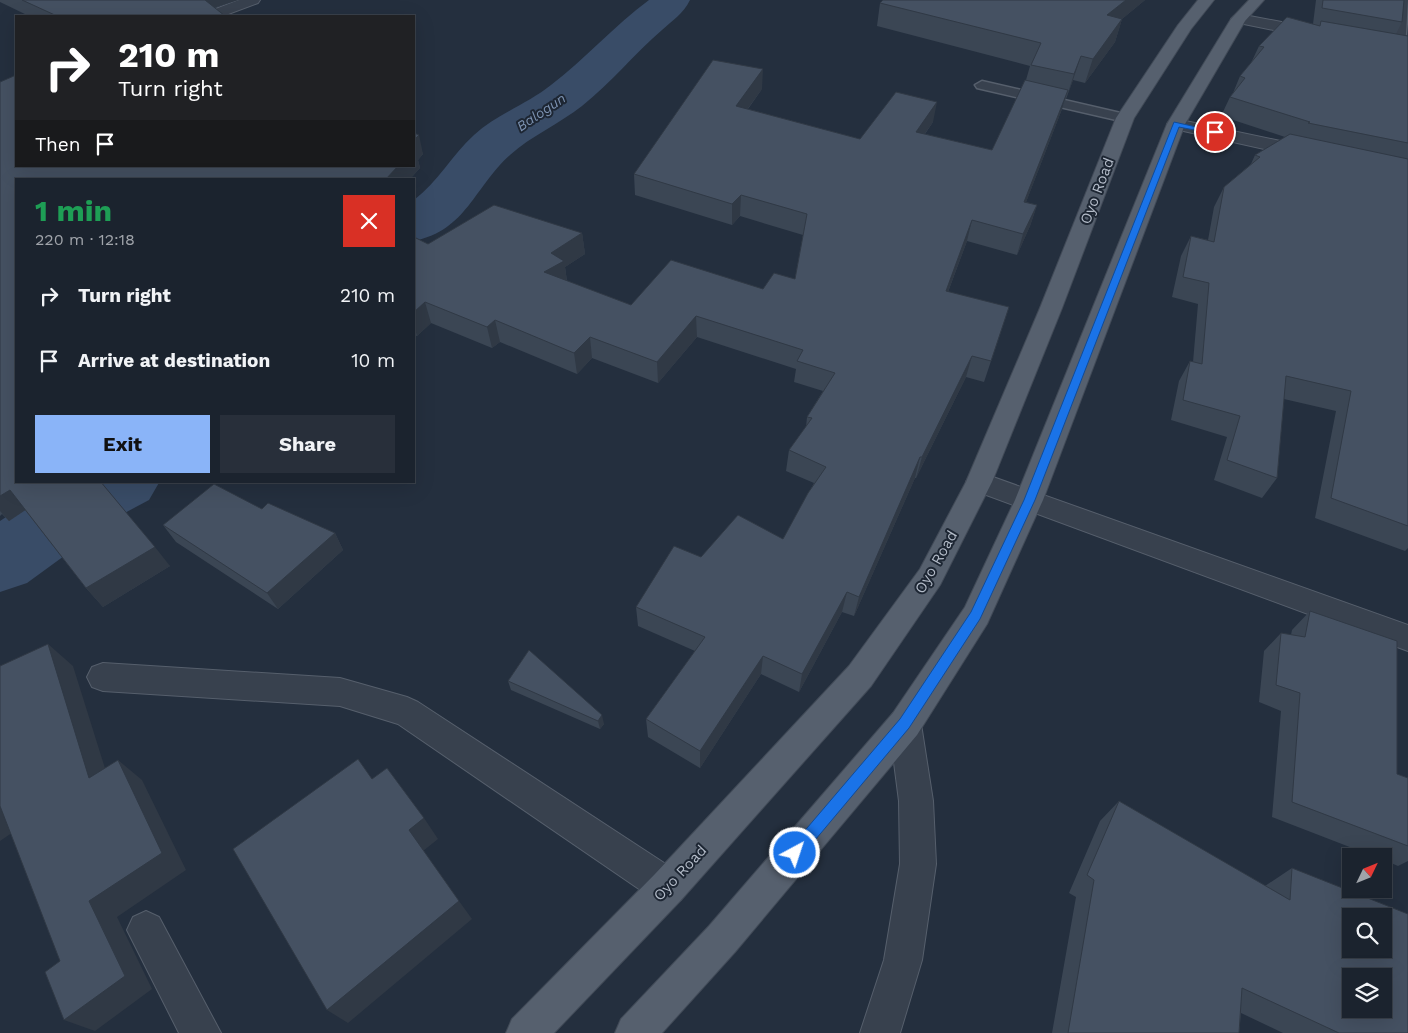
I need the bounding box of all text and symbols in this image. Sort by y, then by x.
text: 210 m [118,34,219,76]
icon: right [35,35,100,100]
text: Turn right [118,76,223,101]
water label: Balogun [514,90,568,134]
pin [1194,111,1236,153]
icon: arrive [1201,118,1229,146]
icon: arrive [91,130,119,158]
text: Then [35,133,81,156]
street label: Oyo Road [1076,155,1118,227]
text: 1 min [35,193,112,228]
button: close [343,195,395,247]
text: 220 m · 12:18 [35,230,135,249]
icon: right [35,282,63,310]
text: Turn right [78,284,171,307]
text: 210 m [340,284,395,307]
icon: arrive [35,347,63,375]
text: Arrive at destination [78,349,270,372]
text: 10 m [351,349,395,372]
button: Exit [35,415,210,473]
button: Share [220,415,395,473]
street label: Oyo Road [911,527,961,597]
position arrow [768,826,820,878]
street label: Oyo Road [650,841,710,905]
north arrow [1342,848,1392,898]
map controls [1342,848,1392,1018]
button: search [1342,908,1392,958]
button: layers [1342,968,1392,1018]

